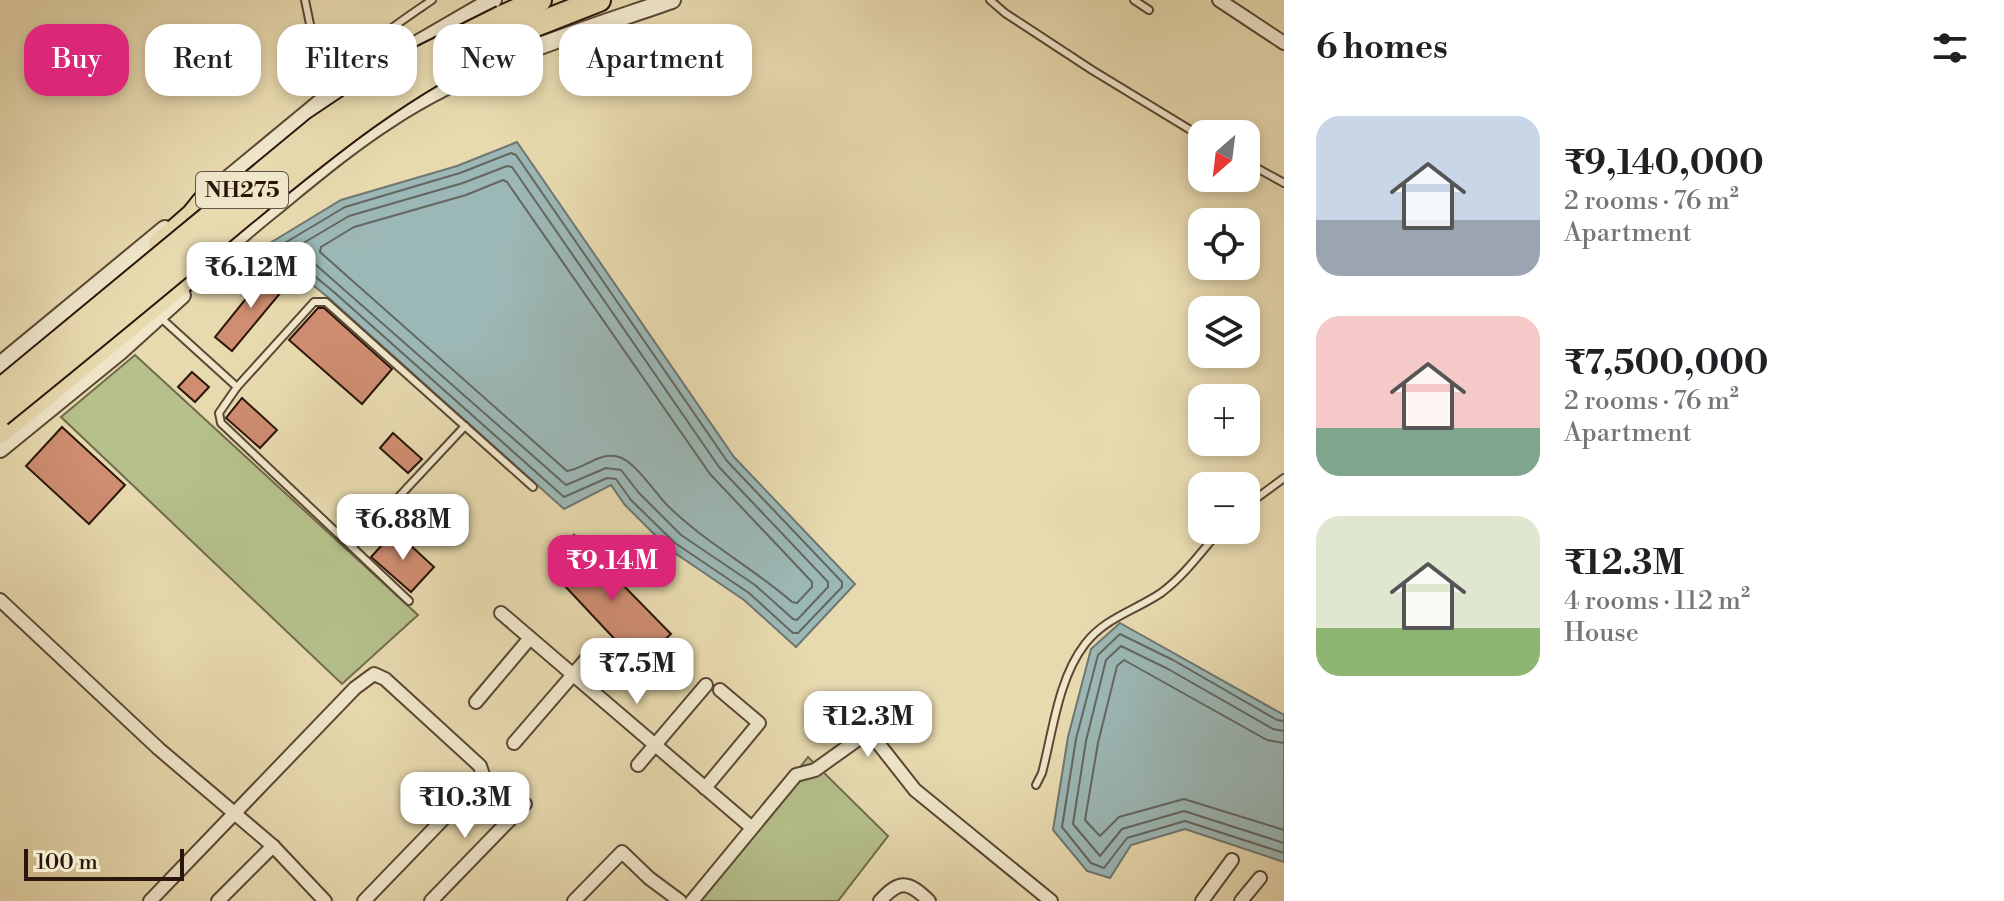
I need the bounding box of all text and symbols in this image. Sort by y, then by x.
chip: Buy [24,24,129,96]
chip: Rent [145,24,261,96]
chip: Filters [277,24,417,96]
chip: New [433,24,543,96]
chip: Apartment [559,24,752,96]
icon: filters [1928,26,1972,70]
text: 6 homes [1316,27,1448,69]
north arrow [1188,120,1260,192]
map controls [1188,120,1260,544]
text: ₹9,140,000 [1564,143,1764,185]
icon: home [1380,148,1476,244]
road number: NH275 [196,172,288,208]
text: 2 rooms · 76 m² [1564,185,1739,217]
button: locate [1188,208,1260,280]
text: Apartment [1564,217,1692,249]
pin: ₹6.12M [186,242,316,310]
text: ₹6.12M [205,252,297,284]
button: layers [1188,296,1260,368]
text: ₹7,500,000 [1564,343,1769,385]
icon: home [1380,348,1476,444]
button: + [1188,384,1260,456]
text: 2 rooms · 76 m² [1564,385,1739,417]
text: Apartment [1564,417,1692,449]
button: − [1188,472,1260,544]
pin: ₹6.88M [338,494,468,562]
text: ₹6.88M [355,504,451,536]
pin: ₹9.14M [547,535,677,603]
text: ₹12.3M [1564,543,1684,585]
text: ₹9.14M [566,545,658,577]
icon: home [1380,548,1476,644]
text: 4 rooms · 112 m² [1564,585,1750,617]
text: House [1564,617,1639,649]
pin: ₹7.5M [581,638,693,706]
text: ₹7.5M [598,648,676,680]
pin: ₹12.3M [803,691,933,759]
text: ₹12.3M [822,701,914,733]
pin: ₹10.3M [400,772,530,840]
text: ₹10.3M [418,782,512,814]
scale bar [24,845,184,881]
text: 100 m [36,849,98,876]

